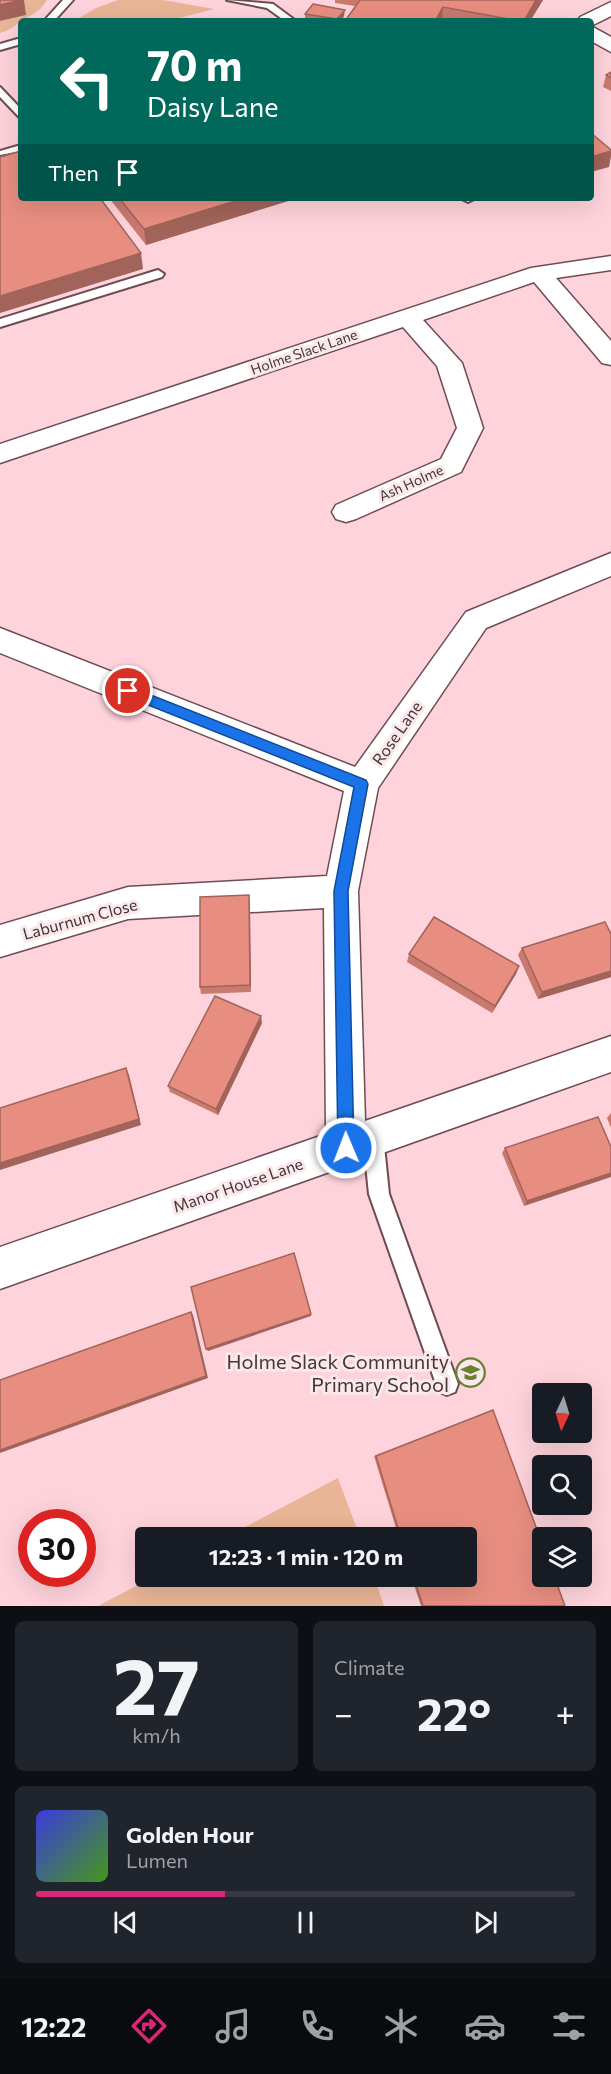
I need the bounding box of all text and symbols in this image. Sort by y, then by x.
text: 70 m [147,38,242,90]
icon: left [48,42,126,120]
text: Daisy Lane [147,90,278,123]
icon: arrive [111,156,144,189]
text: Then [48,159,99,186]
street label: Holme Slack Lane [248,325,359,378]
street label: Ash Holme [376,461,446,504]
pin [102,665,153,716]
icon: arrive [111,674,144,707]
street label: Rose Lane [368,697,425,768]
street label: Laburnum Close [21,894,139,943]
position arrow [314,1116,378,1180]
street label: Manor House Lane [170,1153,305,1216]
place label: Holme Slack Community Primary School [226,1349,449,1396]
school or university icon: Holme Slack Community Primary School [454,1357,486,1389]
north arrow [532,1383,592,1443]
map controls [532,1383,592,1587]
button: search [532,1455,592,1515]
speed limit sign: 30 [18,1509,96,1587]
button: layers [532,1527,592,1587]
text: 12:23 · 1 min · 120 m [209,1543,403,1570]
text: 27 [113,1636,200,1731]
text: Climate [334,1655,404,1679]
text: 22° [417,1685,491,1740]
text: − [334,1692,353,1733]
text: + [556,1692,575,1733]
text: km/h [132,1723,181,1747]
text: Golden Hour [126,1821,254,1848]
text: Lumen [126,1848,188,1872]
icon: previous [109,1906,142,1939]
icon: pause [289,1906,322,1939]
icon: next [469,1906,502,1939]
icon: directions [128,2005,170,2047]
icon: music [212,2005,254,2047]
icon: phone [296,2005,338,2047]
icon: climate [380,2005,422,2047]
icon: car [464,2005,506,2047]
icon: filters [548,2005,590,2047]
text: 12:22 [21,2010,86,2043]

